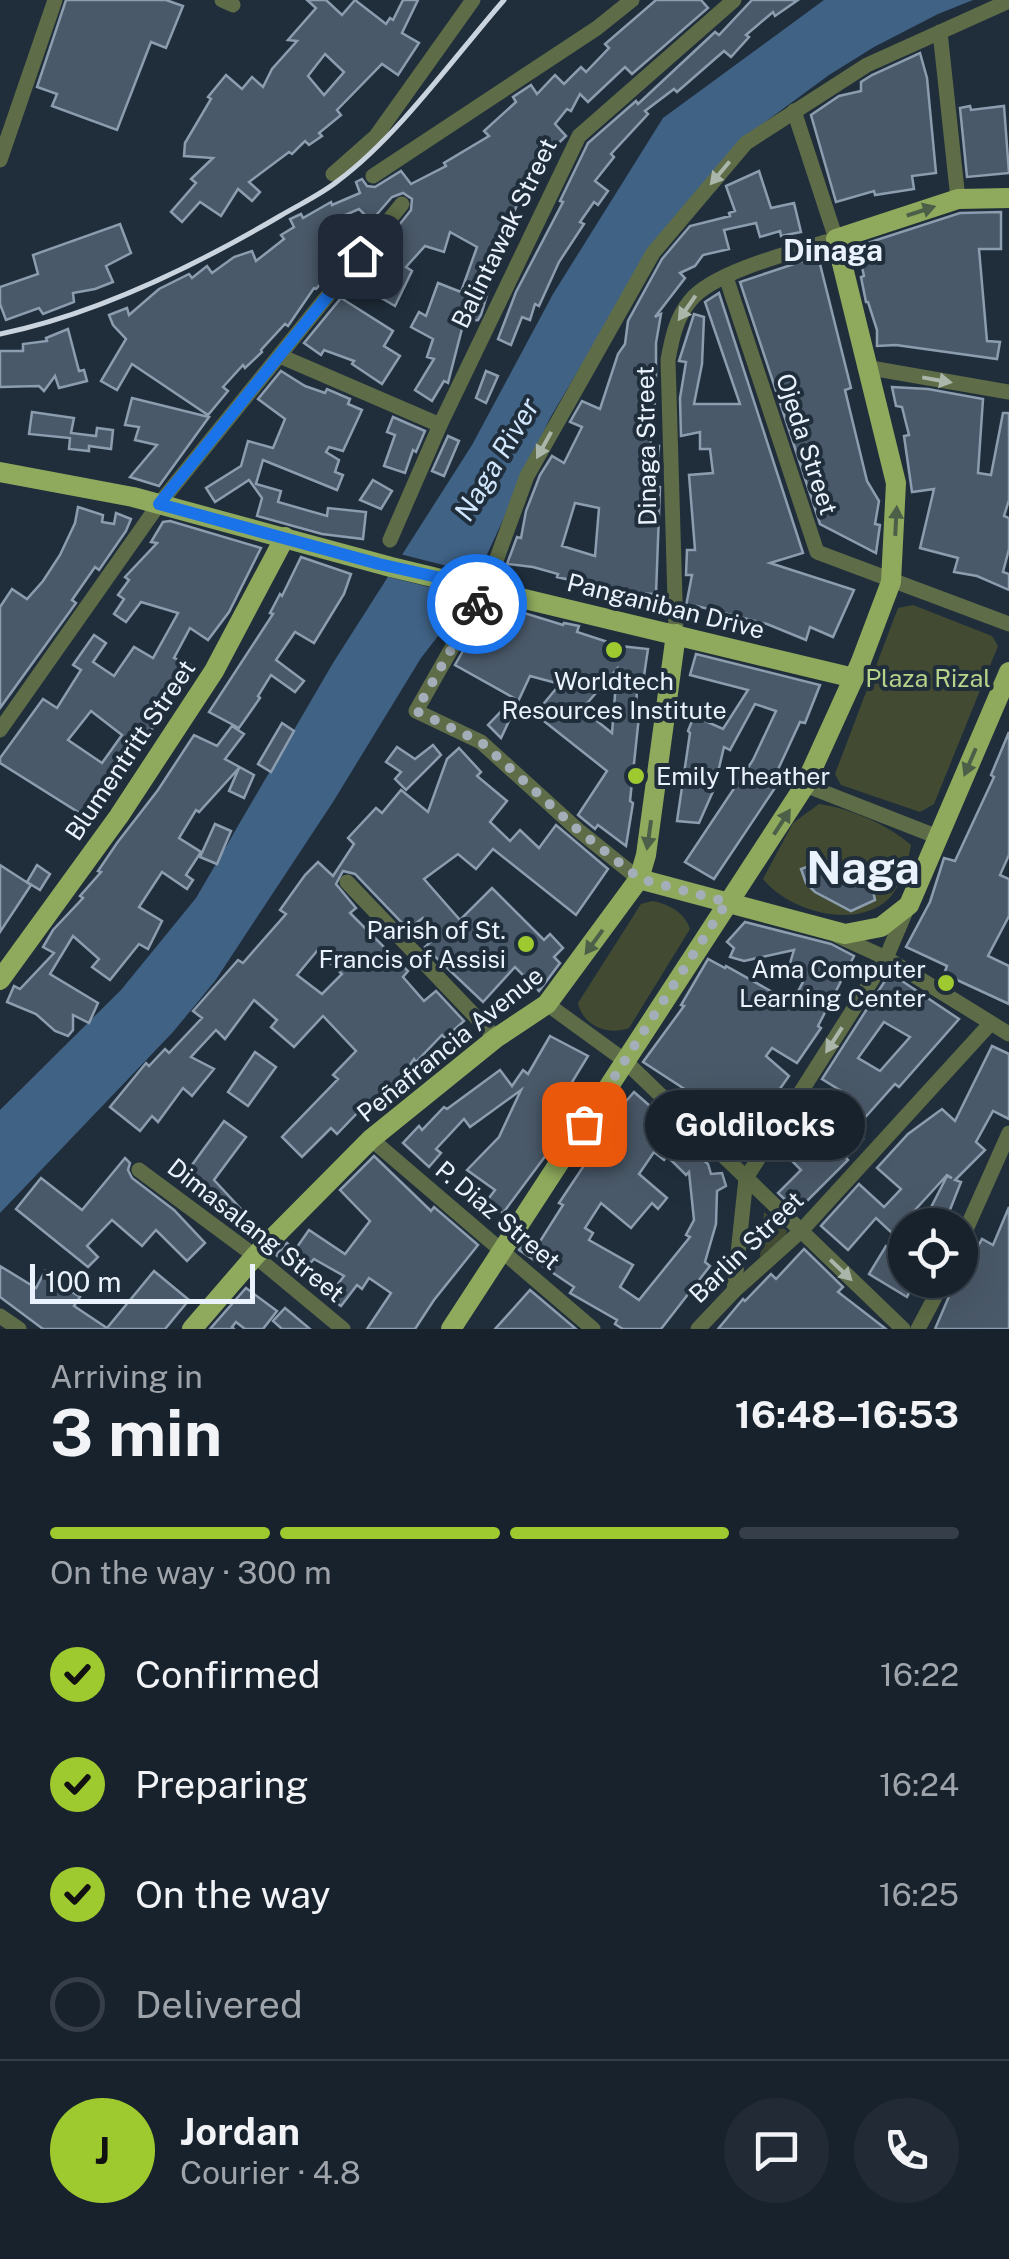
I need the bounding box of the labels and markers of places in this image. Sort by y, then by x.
pin [318,214,403,299]
marker: Worldtech Resources Institute [603,639,625,661]
place label: Worldtech Resources Institute [501,666,727,725]
place label: Emily Theather [656,761,830,791]
marker: Emily Theather [625,765,647,787]
place label: Parish of St. Francis of Assisi [318,915,506,974]
marker: Parish of St. Francis of Assisi [515,933,537,955]
place label: Ama Computer Learning Center [739,954,926,1013]
marker: Ama Computer Learning Center [935,972,957,994]
pin [542,1082,627,1167]
callout: Goldilocks [644,1089,864,1159]

